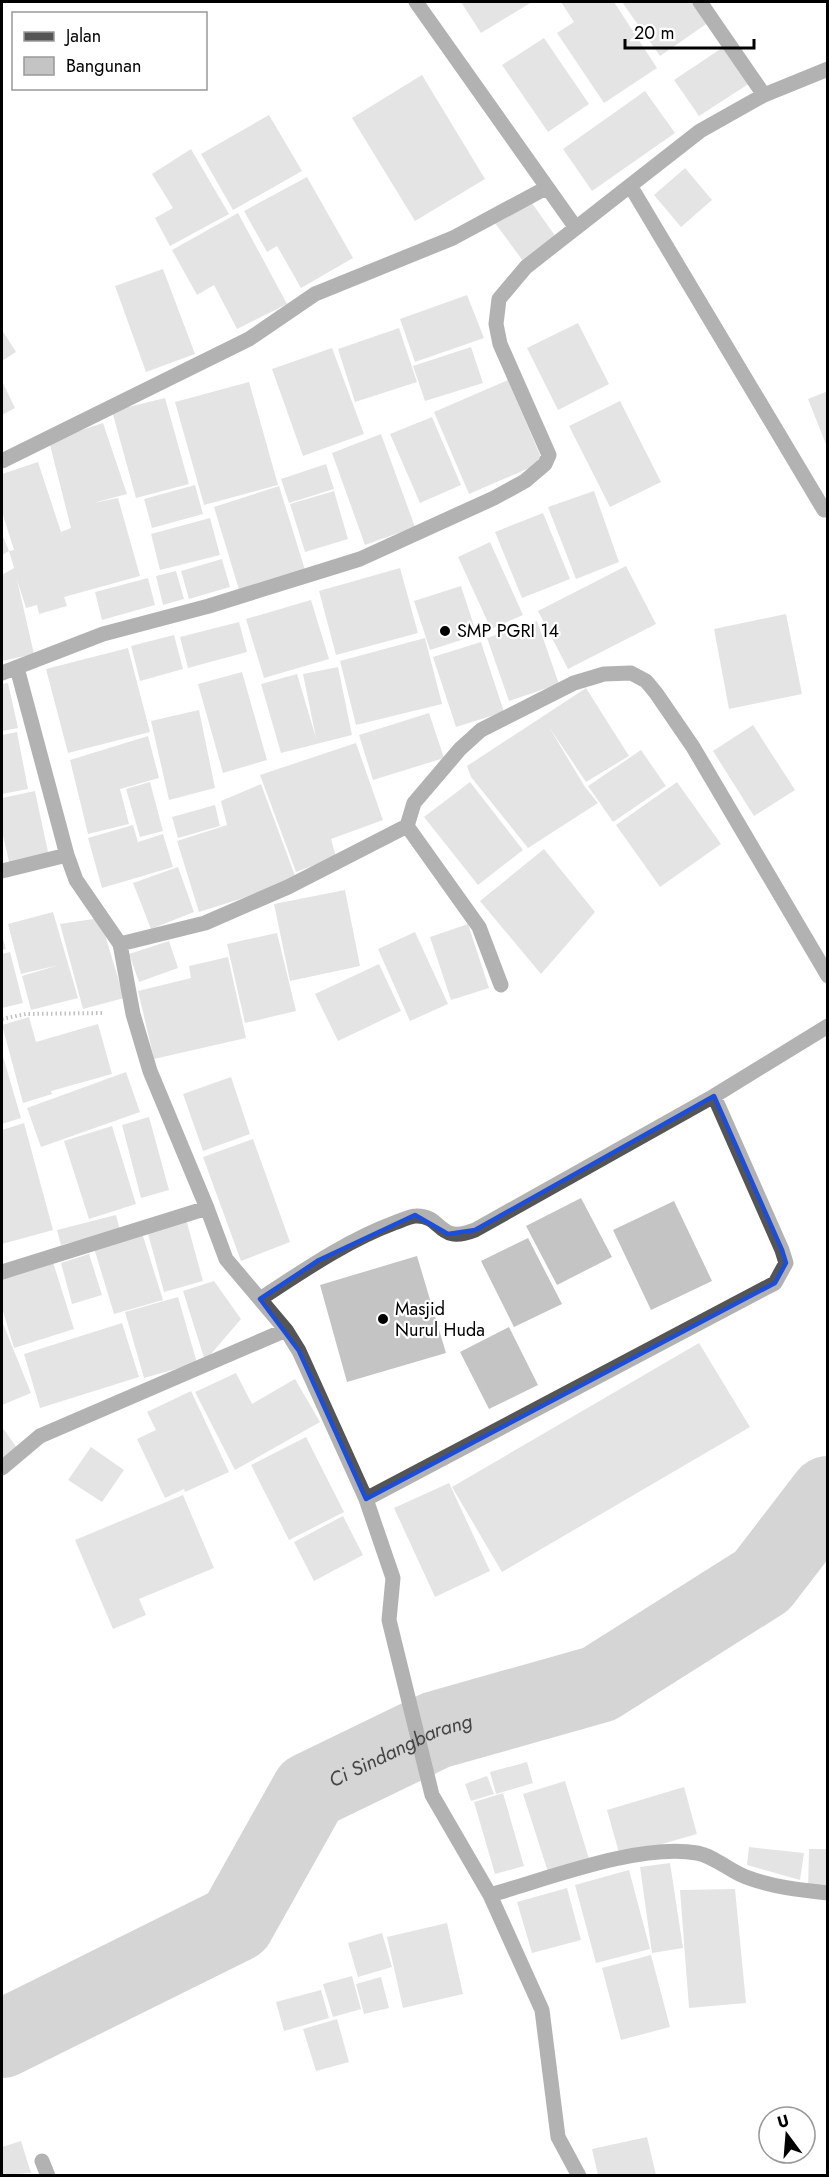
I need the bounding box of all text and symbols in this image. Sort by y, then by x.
legend [12,12,207,90]
scale bar [625,12,754,50]
text: 20 m [634,20,674,46]
text: Jalan [64,23,101,49]
text: Bangunan [66,53,141,79]
place label: SMP PGRI 14 [457,618,559,644]
marker: SMP PGRI 14 [438,624,452,638]
place label: Masjid Nurul Huda [395,1296,485,1343]
marker: Masjid Nurul Huda [376,1312,390,1326]
water label: Ci Sindangbarang [324,1706,475,1794]
north arrow [757,2105,817,2165]
text: U [774,2108,792,2134]

